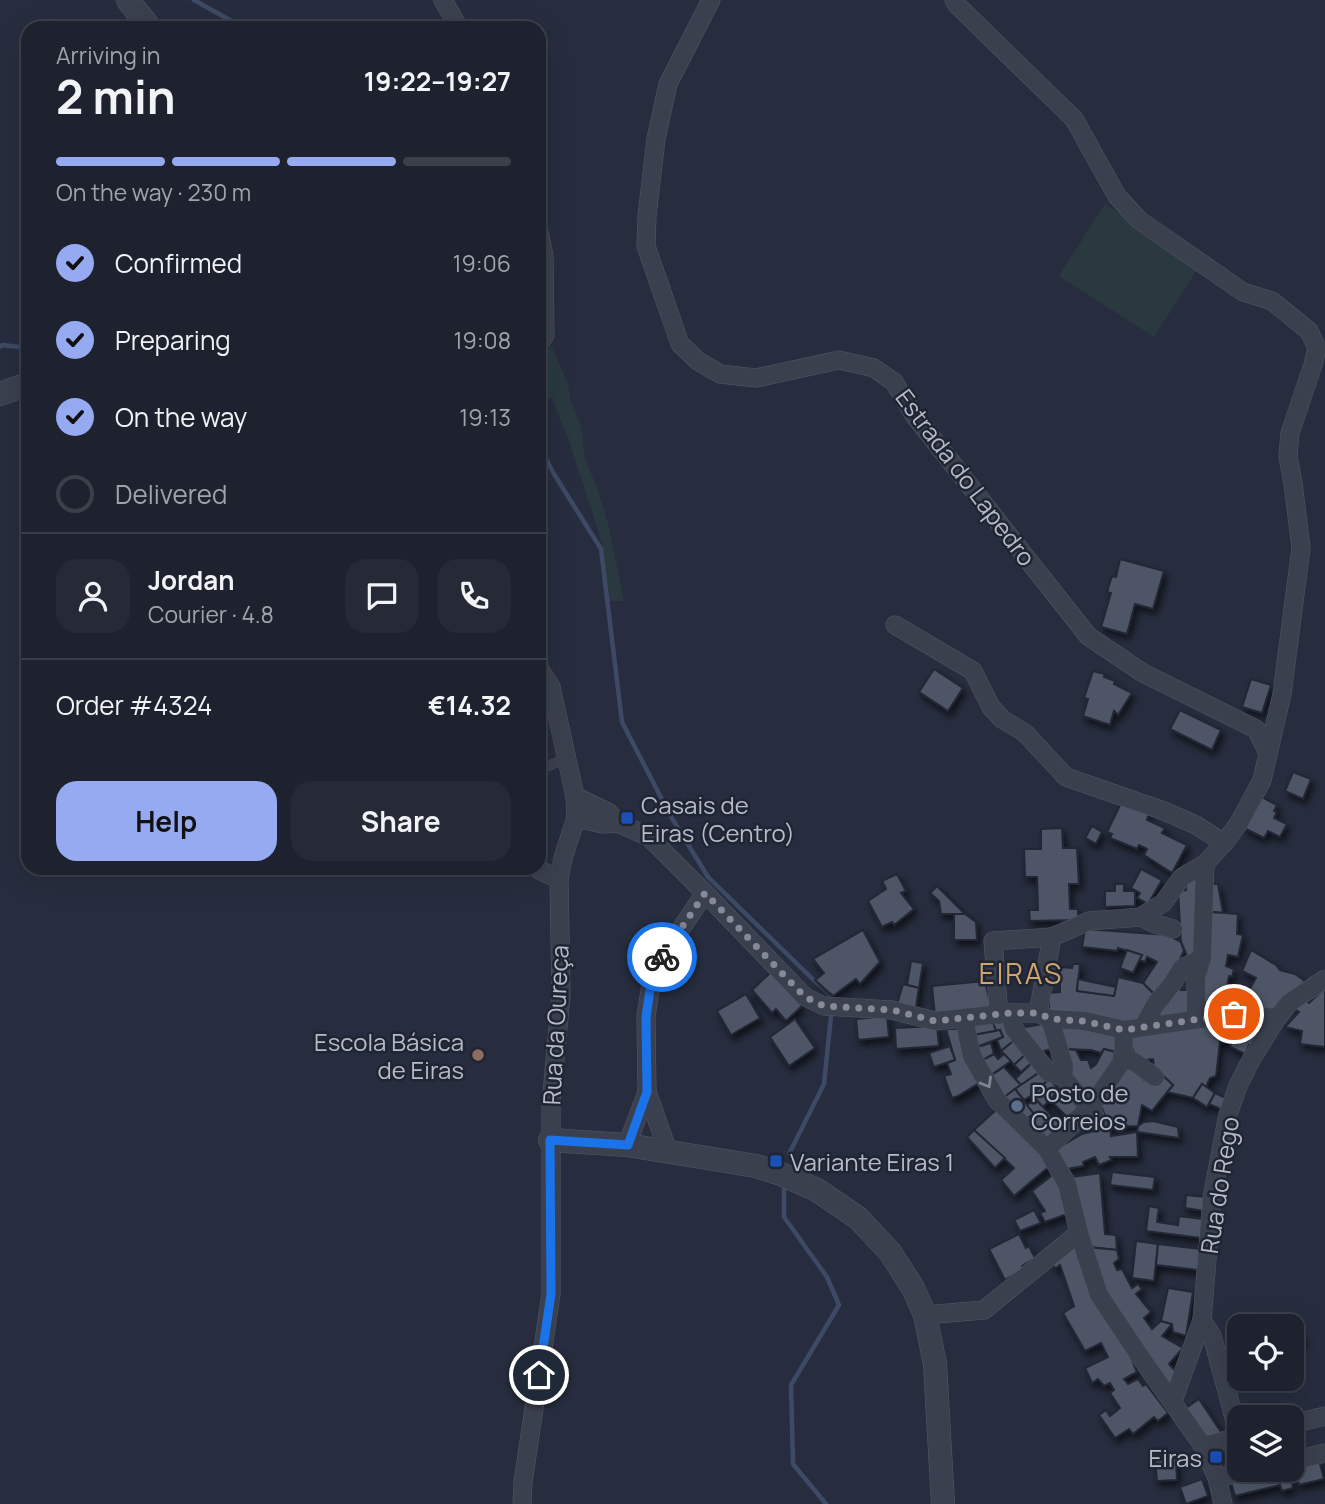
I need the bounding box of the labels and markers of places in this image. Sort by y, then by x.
place label: Casais de Eiras (Centro) [641,788,795,849]
marker: Casais de Eiras (Centro) [619,810,635,826]
pin [1204,984,1264,1044]
place label: Escola Básica de Eiras [314,1025,464,1086]
marker: Escola Básica de Eiras [470,1047,486,1063]
place label: Posto de Correios [1031,1076,1128,1137]
marker: Posto de Correios [1009,1098,1025,1114]
place label: Variante Eiras 1 [790,1145,954,1178]
marker: Variante Eiras 1 [768,1153,784,1169]
pin [509,1345,569,1405]
place label: Eiras [1149,1441,1202,1474]
marker: Eiras [1208,1449,1224,1465]

